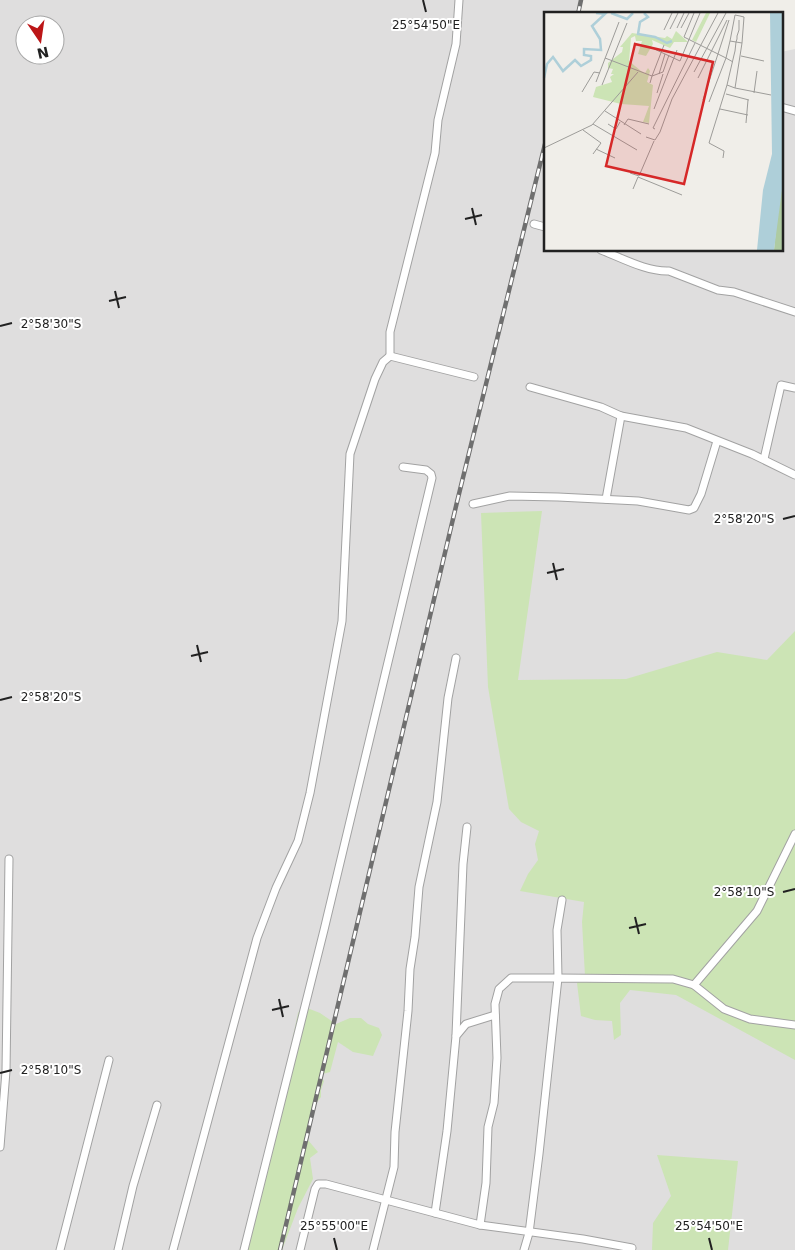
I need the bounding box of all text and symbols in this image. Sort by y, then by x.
inset map [544,12,782,251]
north arrow [15,15,65,65]
text: 25°54'50"E [392,18,460,32]
text: N [35,44,50,62]
text: 2°58'30"S [21,317,81,331]
text: 2°58'20"S [714,512,774,526]
text: 2°58'20"S [21,690,81,704]
text: 2°58'10"S [714,885,774,899]
text: 2°58'10"S [21,1063,81,1077]
text: 25°55'00"E [300,1219,368,1233]
text: 25°54'50"E [675,1219,743,1233]

